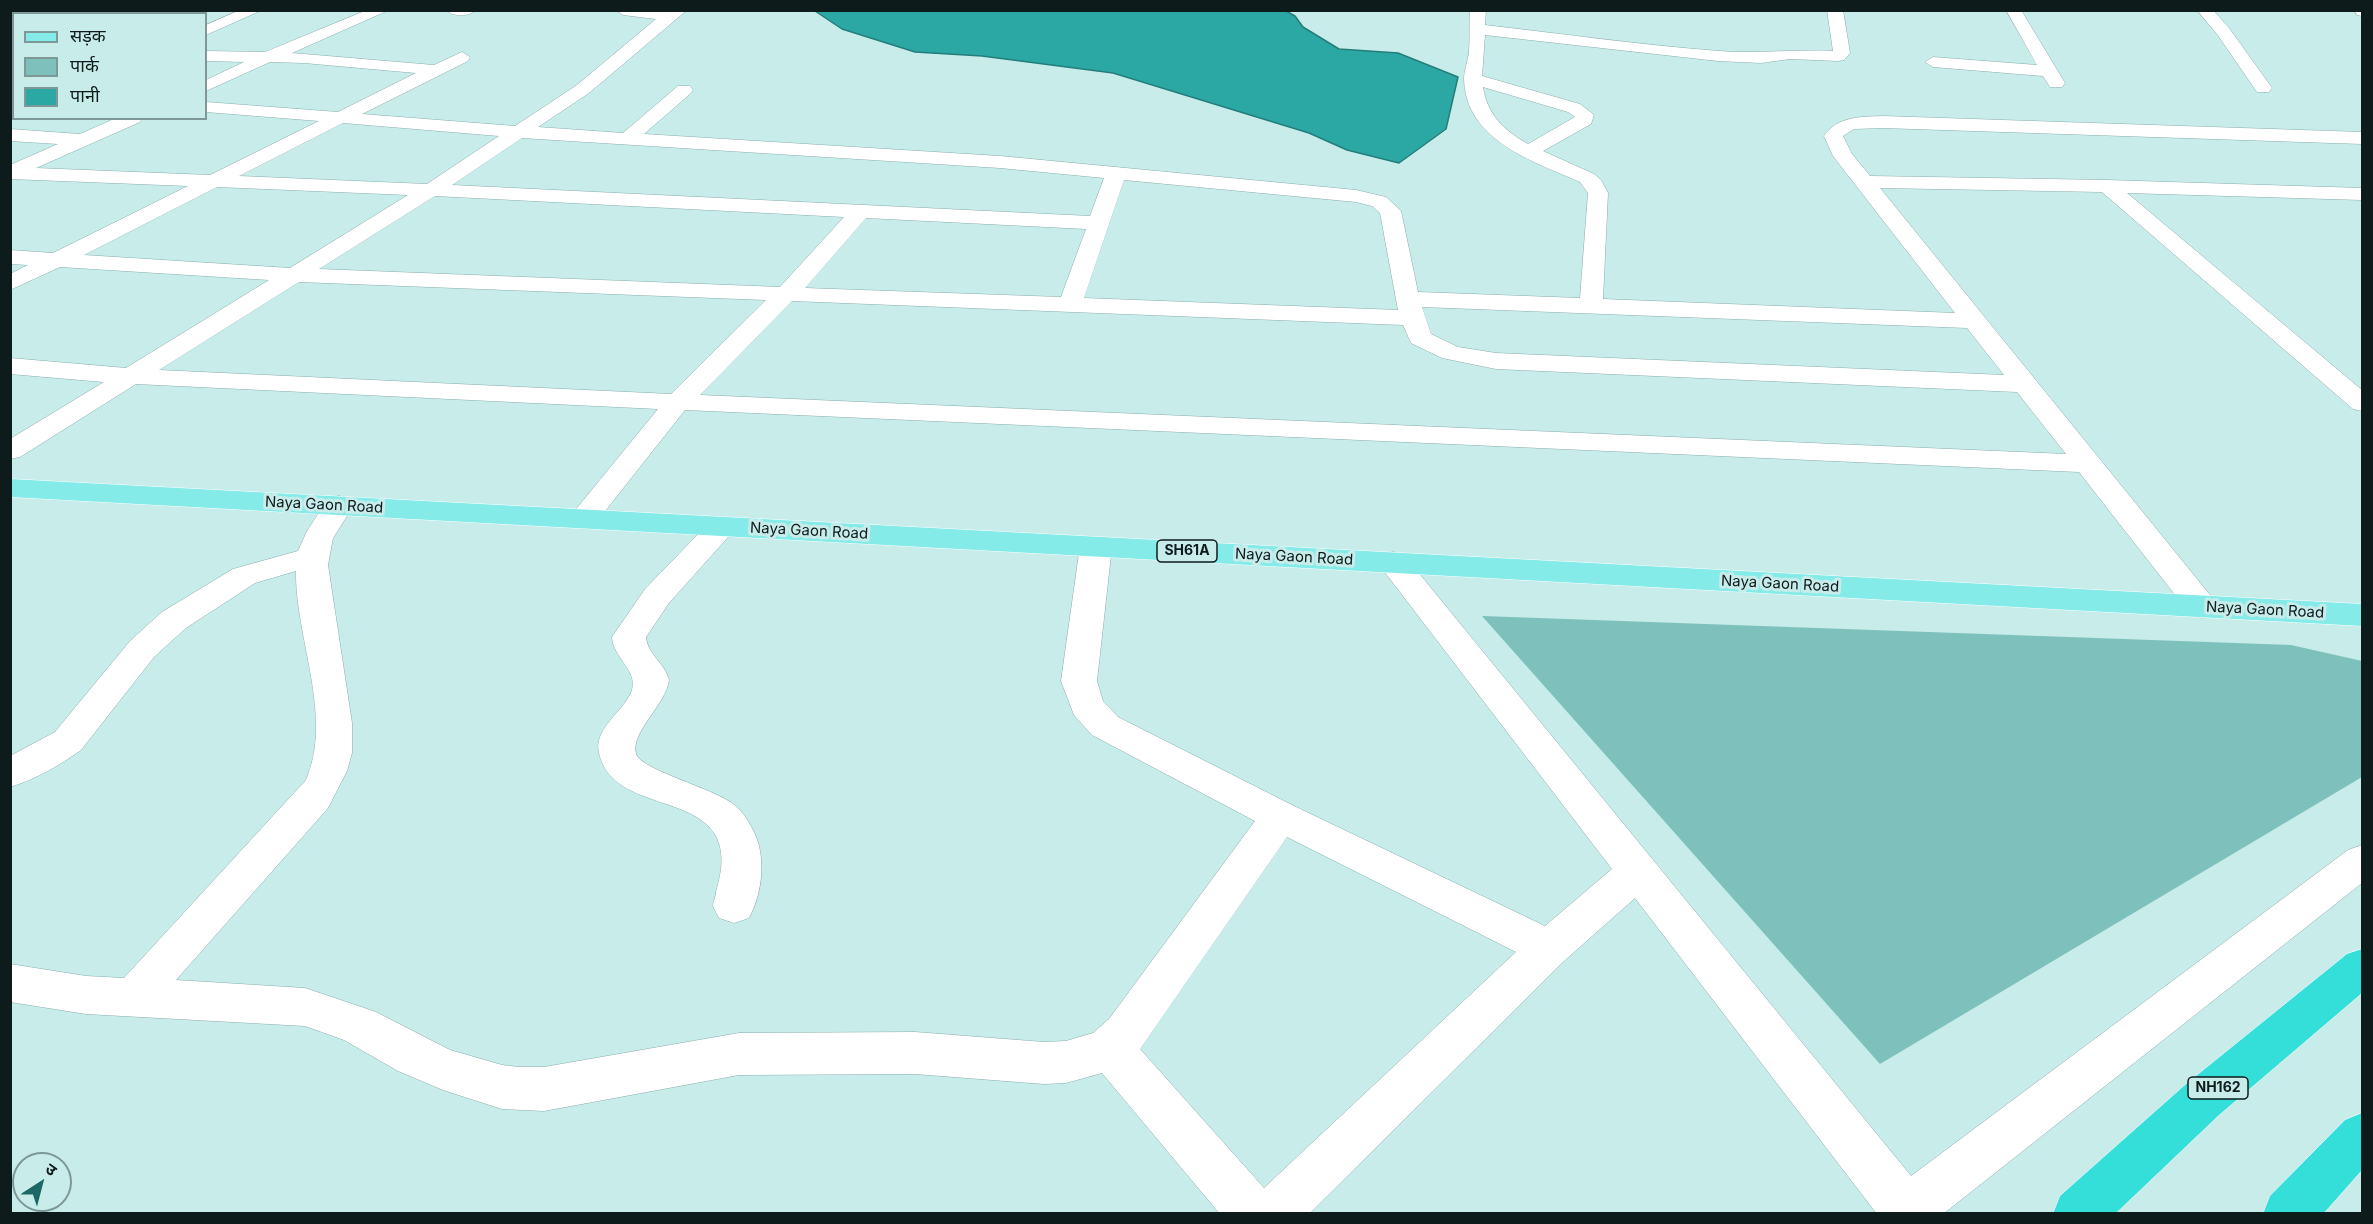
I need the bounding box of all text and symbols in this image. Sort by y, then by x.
legend [12,12,207,120]
text: सड़क [70,25,106,46]
text: पार्क [70,55,99,76]
text: पानी [70,85,100,106]
street label: Naya Gaon Road [264,493,384,517]
street label: Naya Gaon Road [749,519,869,543]
road number: SH61A [1157,540,1217,562]
street label: Naya Gaon Road [1234,545,1354,569]
street label: Naya Gaon Road [1720,572,1840,596]
street label: Naya Gaon Road [2205,598,2325,622]
road number: NH162 [2188,1077,2248,1099]
north arrow [12,1152,72,1212]
text: उ [42,1158,61,1180]

